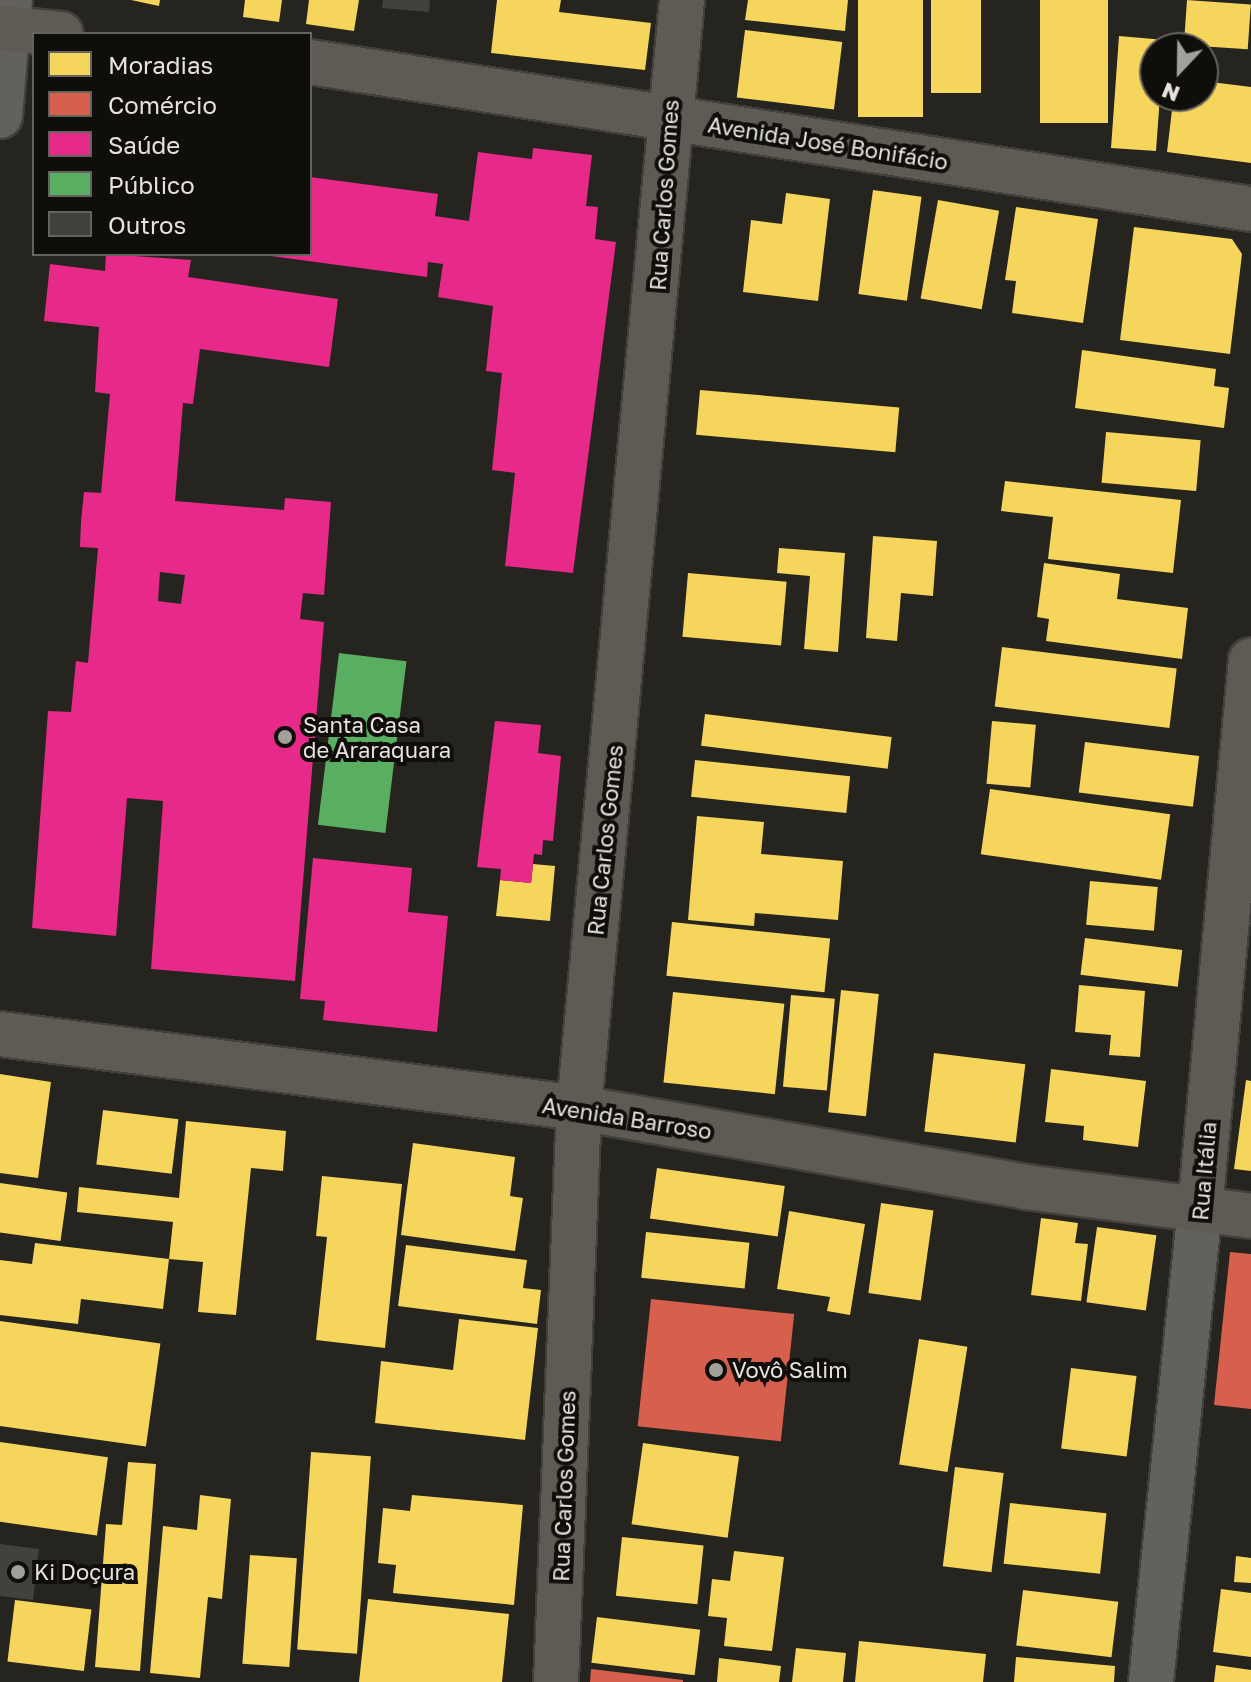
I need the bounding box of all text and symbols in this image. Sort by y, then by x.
legend [32,32,312,256]
north arrow [1139,32,1219,112]
text: Moradias [108,50,213,79]
text: N [1158,77,1183,109]
text: Comércio [108,90,217,119]
street label: Rua Carlos Gomes [644,99,684,291]
street label: Avenida José Bonifácio [706,111,950,175]
text: Saúde [108,130,180,159]
text: Público [108,170,195,199]
text: Outros [108,210,186,239]
place label: Santa Casa de Araraquara [303,711,451,762]
marker: Santa Casa de Araraquara [274,726,296,748]
street label: Rua Carlos Gomes [582,743,628,937]
street label: Avenida Barroso [540,1092,714,1144]
street label: Rua Itália [1187,1120,1221,1222]
place label: Vovô Salim [732,1357,848,1383]
marker: Vovô Salim [707,1361,725,1379]
street label: Rua Carlos Gomes [547,1390,581,1582]
place label: Ki Doçura [34,1559,135,1585]
marker: Ki Doçura [9,1563,27,1581]

